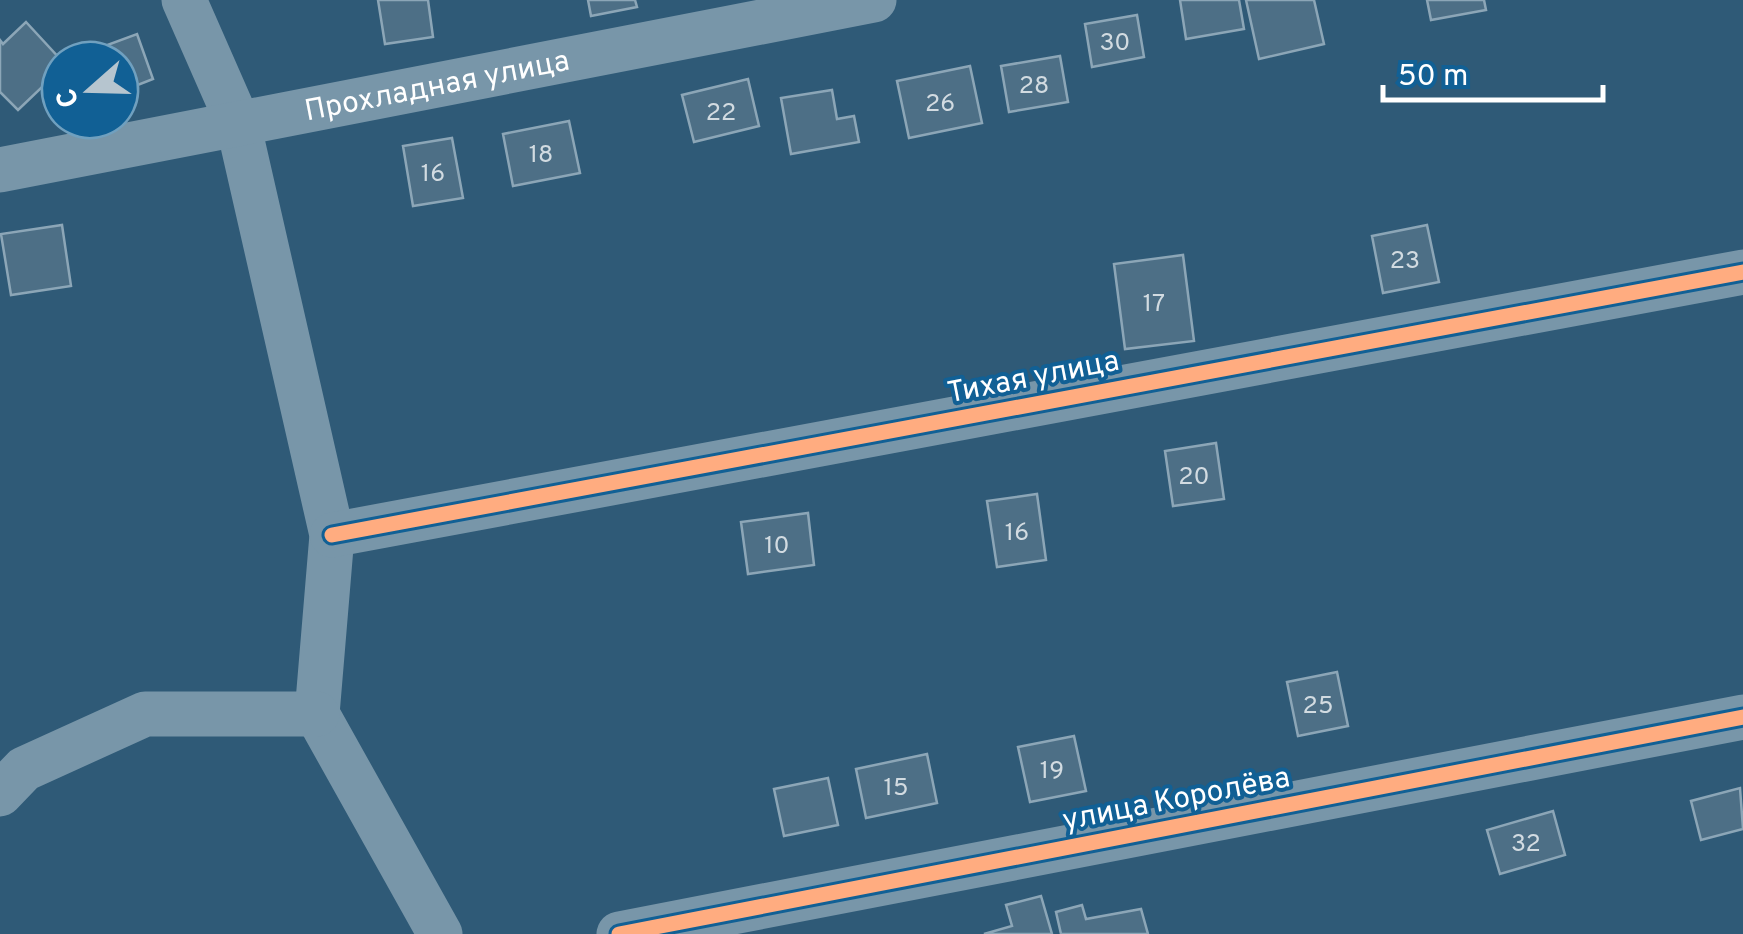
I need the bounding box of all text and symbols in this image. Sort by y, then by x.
house number: 30 [1100,28,1130,60]
north arrow [40,40,140,140]
scale bar [1383,40,1603,102]
street label: Прохладная улица [302,44,573,131]
text: 50 m [1398,59,1468,96]
house number: 28 [1019,71,1049,103]
text: С [49,83,89,112]
house number: 26 [925,89,955,121]
house number: 22 [706,98,736,130]
house number: 18 [529,140,553,172]
house number: 16 [421,159,445,191]
house number: 23 [1390,246,1420,278]
house number: 17 [1143,289,1165,321]
street label: Тихая улица [944,344,1123,413]
house number: 20 [1178,462,1210,494]
house number: 16 [1005,518,1029,550]
house number: 10 [764,531,790,563]
house number: 25 [1303,691,1333,723]
house number: 19 [1040,756,1064,788]
street label: улица Королёва [1060,760,1293,841]
house number: 15 [884,773,908,805]
house number: 32 [1511,829,1541,861]

